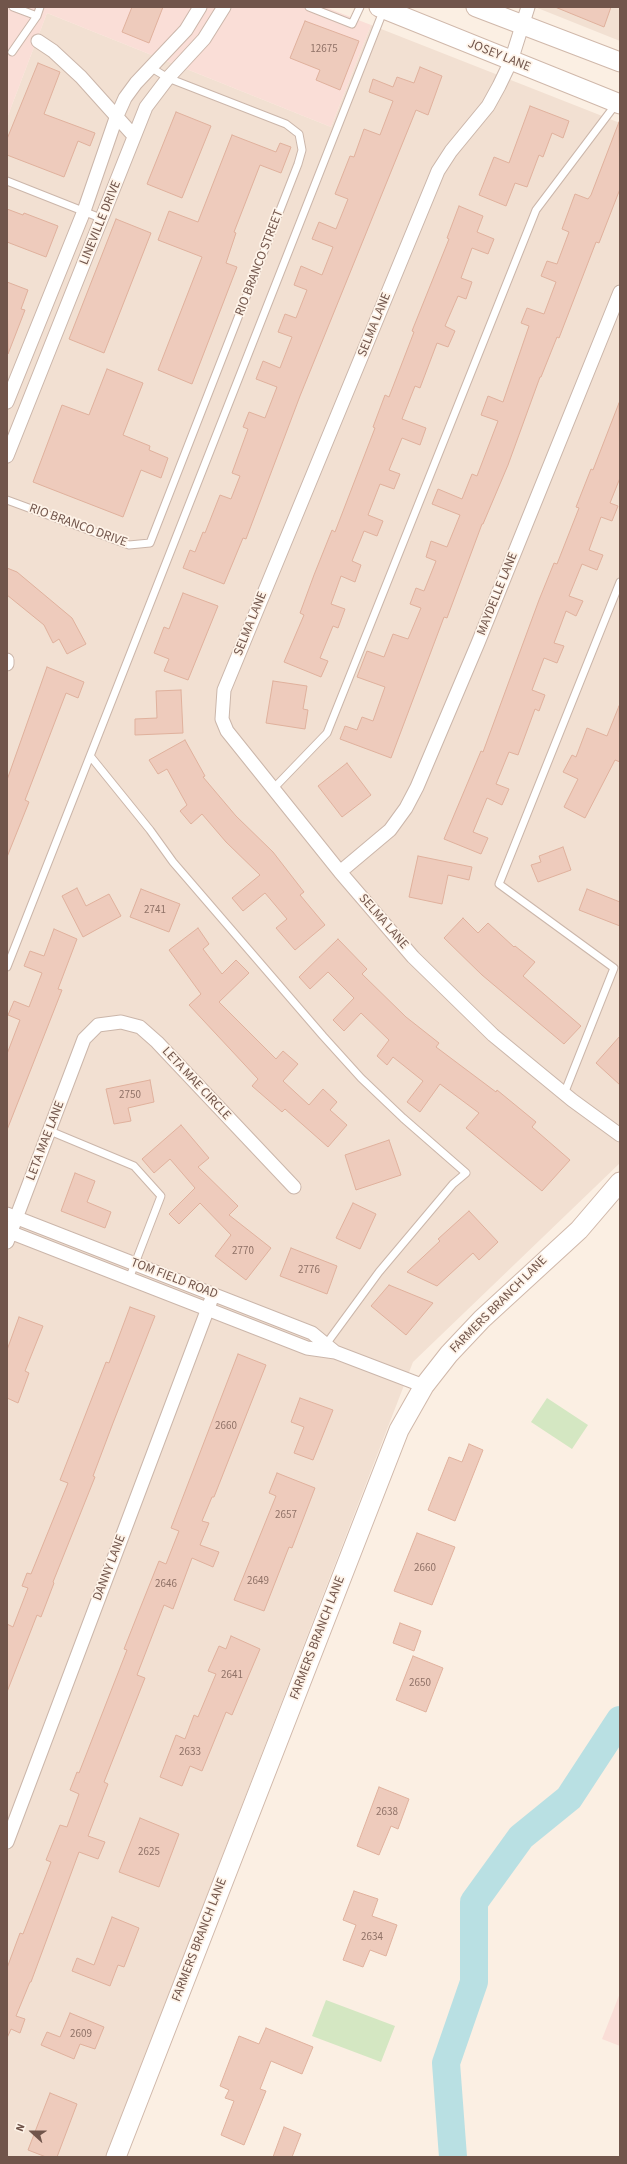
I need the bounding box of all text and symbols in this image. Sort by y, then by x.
street label: JOSEY LANE [465,36,533,76]
house number: 12675 [310,43,338,57]
street label: LINEVILLE DRIVE [77,179,125,267]
street label: RIO BRANCO STREET [233,208,287,318]
street label: SELMA LANE [355,291,395,359]
street label: RIO BRANCO DRIVE [27,501,129,551]
street label: MAYDELLE LANE [474,550,522,638]
street label: SELMA LANE [231,590,271,658]
street label: SELMA LANE [355,891,411,953]
house number: 2741 [144,904,166,918]
street label: LETA MAE CIRCLE [158,1044,234,1124]
house number: 2750 [119,1089,141,1103]
street label: LETA MAE LANE [24,1099,68,1183]
house number: 2770 [232,1245,254,1259]
street label: FARMERS BRANCH LANE [447,1253,551,1357]
street label: TOM FIELD ROAD [128,1255,220,1303]
house number: 2776 [298,1264,320,1278]
house number: 2660 [215,1420,237,1434]
house number: 2657 [275,1509,297,1523]
street label: DANNY LANE [90,1533,130,1603]
house number: 2660 [414,1562,436,1576]
street label: FARMERS BRANCH LANE [287,1574,349,1702]
house number: 2649 [247,1575,269,1589]
house number: 2646 [155,1578,177,1592]
house number: 2641 [221,1669,243,1683]
house number: 2650 [409,1677,431,1691]
house number: 2633 [179,1746,201,1760]
house number: 2638 [376,1806,398,1820]
house number: 2625 [138,1846,160,1860]
street label: FARMERS BRANCH LANE [169,1876,231,2004]
house number: 2634 [361,1931,383,1945]
house number: 2609 [70,2028,92,2042]
north arrow [12,2112,52,2152]
text: N [12,2121,29,2134]

